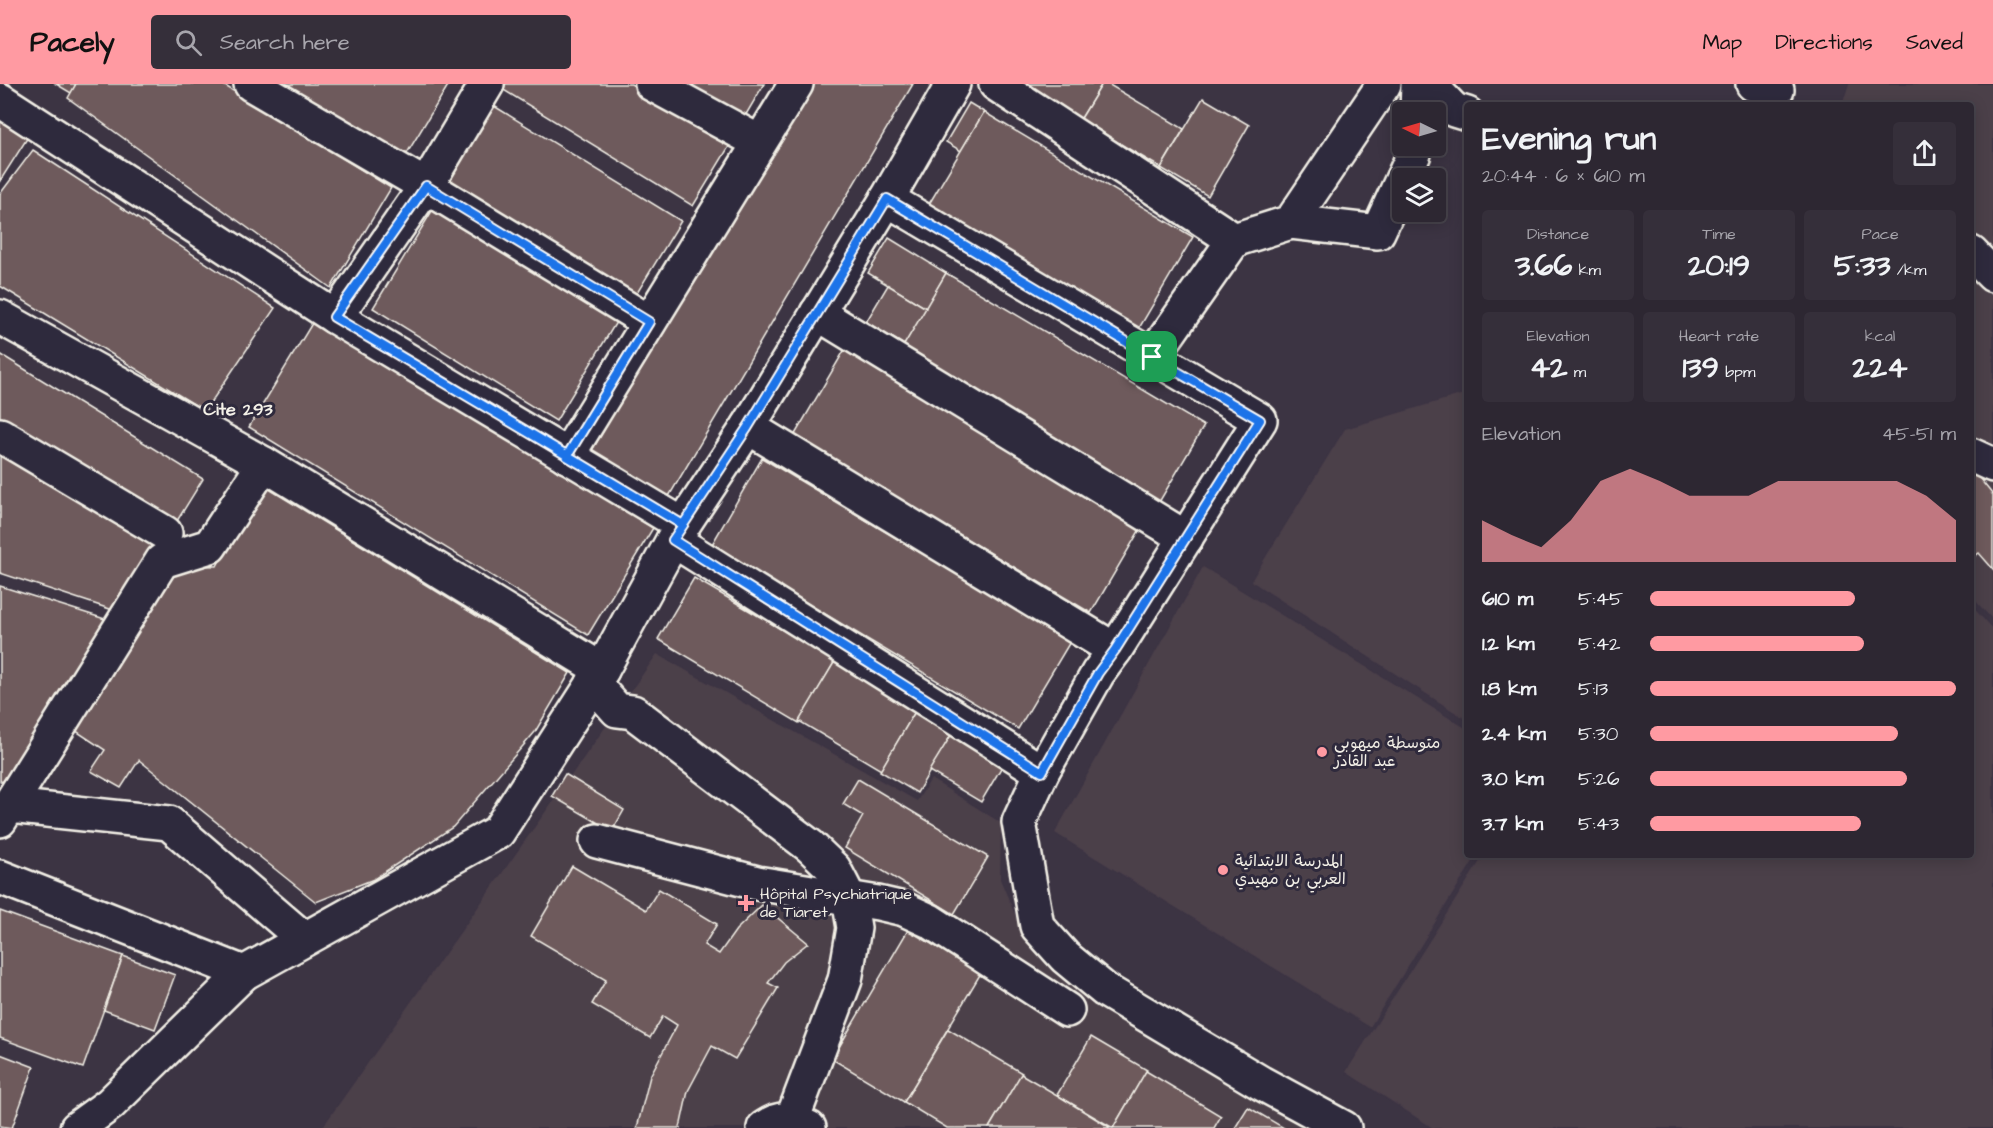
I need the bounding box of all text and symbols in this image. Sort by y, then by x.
search box [151,15,571,69]
text: Pacely [30,23,115,62]
icon: search [172,26,205,59]
text: Search here [220,27,350,58]
text: Map [1702,28,1742,57]
text: Directions [1775,28,1873,57]
text: Saved [1906,28,1963,57]
north arrow [1392,102,1446,156]
map controls [1392,102,1446,222]
text: Evening run [1482,116,1656,162]
button: share [1893,122,1956,185]
text: 20:44 · 6 × 610 m [1482,162,1645,190]
button: layers [1392,168,1446,222]
text: Distance [1527,223,1589,245]
text: Time [1702,223,1736,245]
text: Pace [1861,223,1899,245]
text: 3.66 [1515,245,1572,287]
text: 20:19 [1688,245,1750,287]
text: 5:33 [1834,245,1890,287]
text: km [1572,259,1601,281]
text: /km [1890,259,1926,281]
text: Elevation [1527,325,1589,347]
text: Heart rate [1679,325,1759,347]
text: kcal [1865,325,1895,347]
pin [1126,331,1177,382]
icon: arrive [1135,340,1168,373]
text: 42 [1530,347,1567,389]
text: 139 [1683,347,1719,389]
text: 224 [1853,347,1907,389]
text: m [1567,361,1586,383]
text: bpm [1719,361,1755,383]
district label: Cite 293 [203,397,274,422]
text: Elevation [1482,420,1561,448]
text: 45–51 m [1882,420,1956,448]
text: 610 m [1482,585,1533,613]
text: 5:45 [1578,585,1623,613]
text: 1.2 km [1482,630,1535,658]
text: 5:42 [1578,630,1621,658]
text: 1.8 km [1482,675,1536,703]
text: 5:13 [1578,675,1608,703]
text: 2.4 km [1482,720,1546,748]
text: 5:30 [1578,720,1618,748]
place label: متوسطة ميهوبي عبد القادر [1332,732,1440,772]
marker: متوسطة ميهوبي عبد القادر [1315,745,1329,759]
text: 3.0 km [1482,765,1543,793]
text: 5:26 [1578,765,1619,793]
text: 3.7 km [1482,810,1543,838]
text: 5:43 [1578,810,1619,838]
place label: المدرسة الابتدائية العربي بن مهيدي [1235,850,1346,893]
marker: المدرسة الابتدائية العربي بن مهيدي [1216,863,1230,877]
place label: Hôpital Psychiatrique de Tiaret [760,883,912,923]
marker: Hôpital Psychiatrique de Tiaret [737,894,755,912]

